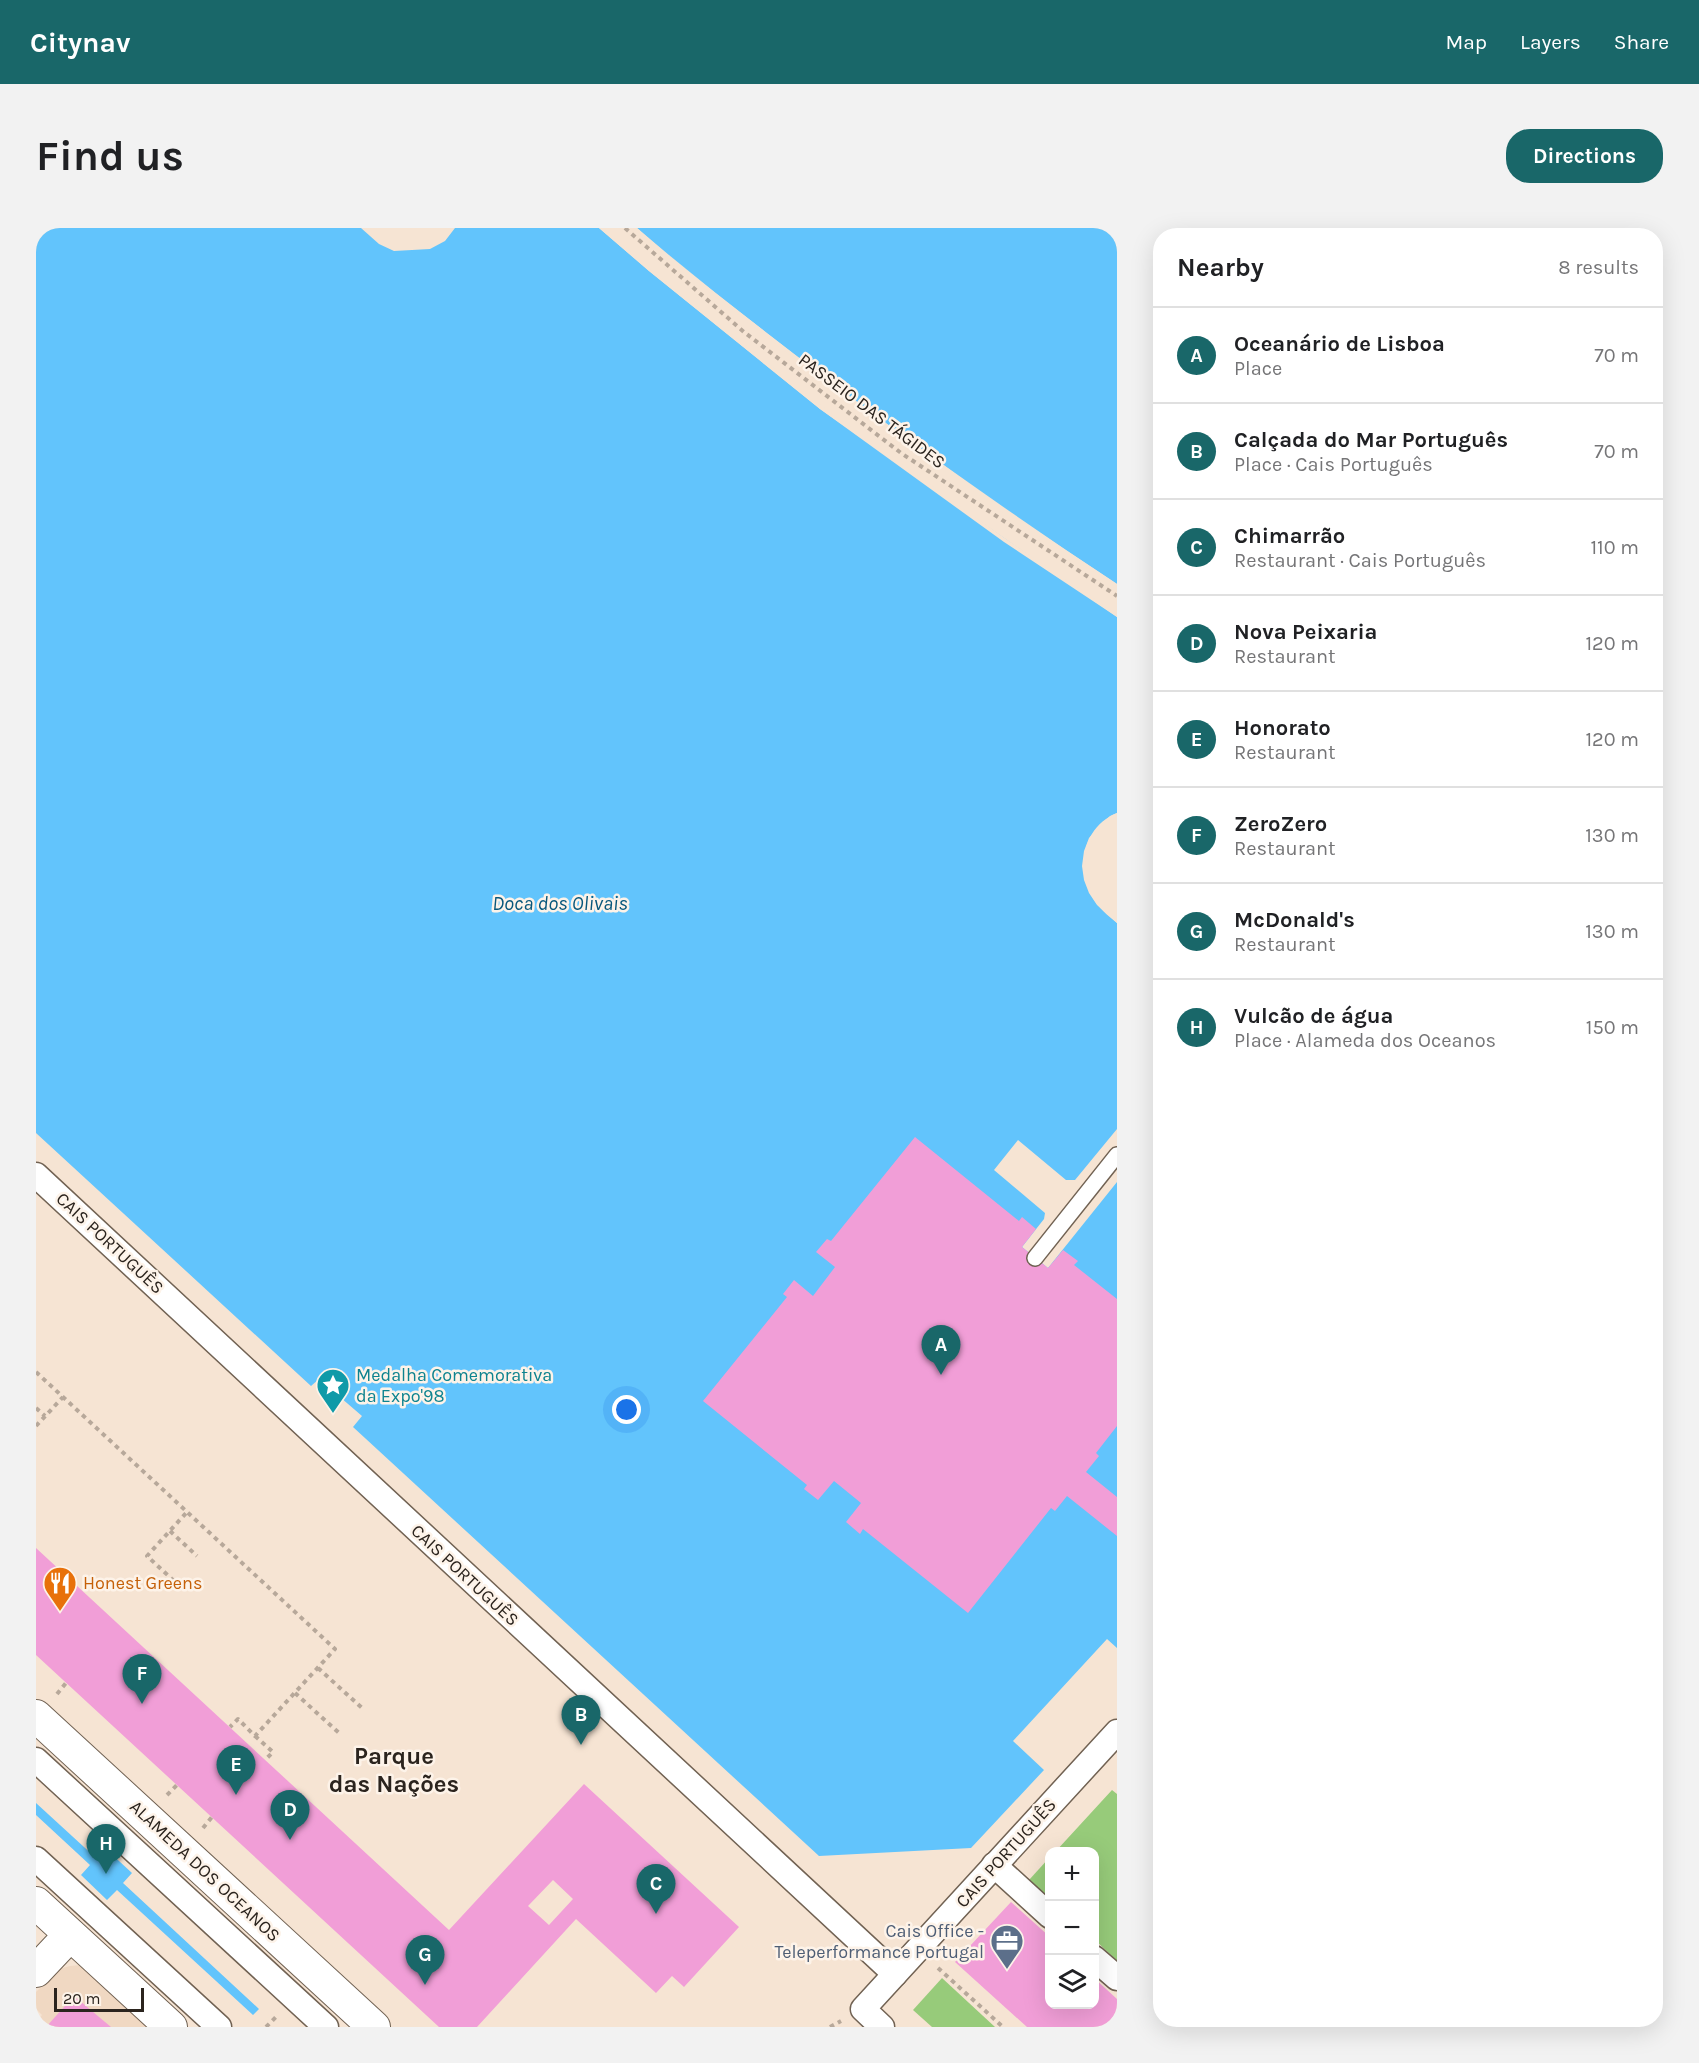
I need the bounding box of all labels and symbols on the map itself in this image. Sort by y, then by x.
street label: PASSEIO DAS TÁGIDES [794,348,950,473]
water label: Doca dos Olivais [492,892,628,915]
street label: CAIS PORTUGUÊS [52,1187,168,1299]
pin: A [922,1326,960,1375]
place label: Medalha Comemorativa da Expo'98 [356,1364,552,1407]
place icon: Medalha Comemorativa da Expo'98 [315,1367,351,1414]
your location [612,1395,641,1424]
street label: CAIS PORTUGUÊS [407,1519,523,1631]
restaurant icon: Honest Greens [42,1565,78,1612]
place label: Honest Greens [83,1572,202,1594]
pin: F [122,1654,162,1704]
pin: B [562,1696,600,1745]
district label: Parque das Nações [329,1742,459,1798]
pin: E [216,1746,256,1795]
pin: D [270,1790,310,1840]
street label: CAIS PORTUGUÊS [951,1794,1061,1912]
street label: ALAMEDA DOS OCEANOS [125,1796,285,1946]
pin: H [86,1824,126,1874]
pin: C [636,1864,676,1914]
place label: Cais Office - Teleperformance Portugal [775,1920,984,1963]
office icon: Cais Office - Teleperformance Portugal [989,1923,1025,1970]
pin: G [406,1936,444,1985]
scale bar [54,1985,144,2012]

